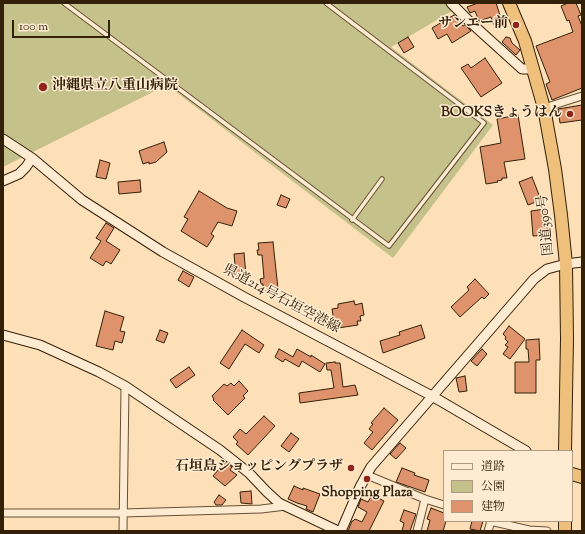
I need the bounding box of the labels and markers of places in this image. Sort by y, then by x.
place label: サンエー前 [438,17,508,33]
marker: サンエー前 [511,20,521,30]
place label: 沖縄県立八重山病院 [52,79,178,95]
marker: 沖縄県立八重山病院 [37,81,49,93]
place label: BOOKSきょうはん [441,106,562,122]
marker: BOOKSきょうはん [565,109,575,119]
place label: 石垣島ショッピングプラザ [175,460,343,476]
marker: 石垣島ショッピングプラザ [346,463,356,473]
marker: Shopping Plaza [362,474,372,484]
place label: Shopping Plaza [321,486,413,502]

